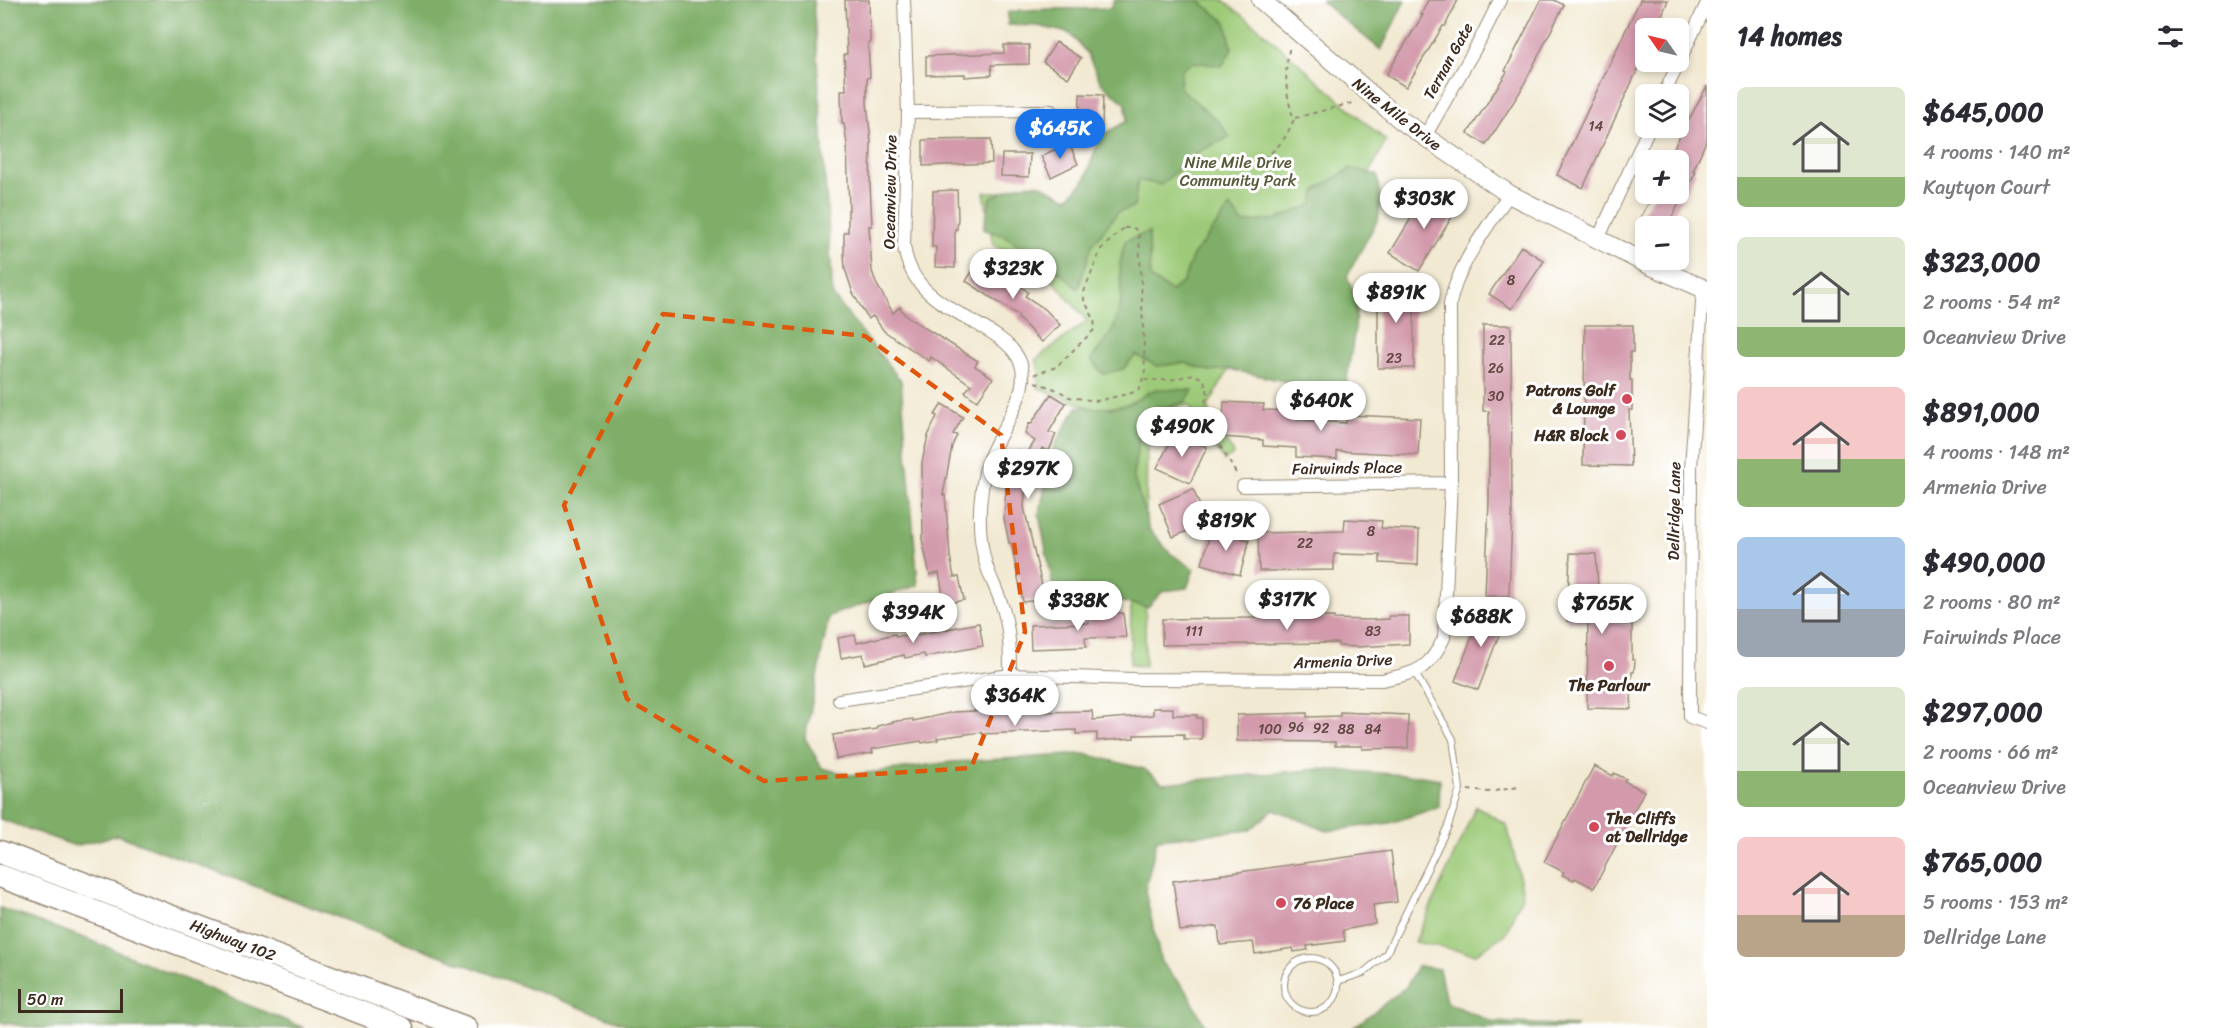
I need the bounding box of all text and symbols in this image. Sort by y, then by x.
text: 14 homes [1737,13,1842,59]
street label: Ternan Gate [1415,17,1481,105]
north arrow [1635,18,1689,72]
map controls [1635,18,1689,270]
icon: filters [2154,20,2187,53]
street label: Nine Mile Drive [1346,70,1448,159]
button: layers [1635,84,1689,138]
text: $645,000 [1923,89,2044,135]
pin: $645K [1018,109,1102,160]
text: $645K [1029,111,1091,146]
icon: home [1785,111,1857,183]
house number: 14 [1589,114,1604,139]
street label: Oceanview Drive [875,134,905,249]
text: 4 rooms · 140 m² [1923,135,2071,170]
park label: Nine Mile Drive Community Park [1180,148,1297,195]
button: + [1635,150,1689,204]
text: Kaytyon Court [1923,170,2050,205]
pin: $303K [1382,179,1466,230]
text: $303K [1394,181,1454,216]
button: − [1635,216,1689,270]
text: $323,000 [1923,239,2040,285]
pin: $323K [971,249,1055,300]
text: $323K [983,251,1043,286]
icon: home [1785,261,1857,333]
house number: 8 [1507,268,1516,293]
pin: $891K [1354,273,1438,324]
text: $891K [1367,275,1425,310]
text: 2 rooms · 54 m² [1923,285,2061,320]
text: Oceanview Drive [1923,320,2066,355]
house number: 22 [1489,328,1505,353]
house number: 23 [1386,346,1402,371]
house number: 26 [1488,356,1504,381]
place label: Patrons Golf & Lounge [1526,376,1617,423]
pin: $640K [1279,381,1363,432]
text: $640K [1290,383,1352,418]
house number: 30 [1488,384,1504,409]
text: $891,000 [1923,389,2040,435]
marker: Patrons Golf & Lounge [1620,392,1634,406]
pin: $490K [1140,407,1224,458]
text: $490K [1150,409,1214,444]
icon: home [1785,411,1857,483]
place label: H&R Block [1533,421,1609,450]
marker: H&R Block [1614,428,1628,442]
text: 4 rooms · 148 m² [1923,435,2070,470]
pin: $297K [986,449,1070,500]
text: $297K [998,451,1058,486]
street label: Fairwinds Place [1292,453,1402,483]
street label: Dellridge Lane [1659,461,1689,561]
text: Armenia Drive [1923,470,2047,505]
pin: $819K [1184,501,1268,552]
text: $819K [1197,503,1255,538]
house number: 8 [1367,519,1376,544]
house number: 22 [1297,531,1313,556]
text: $490,000 [1923,539,2045,585]
icon: home [1785,561,1857,633]
pin: $317K [1245,580,1329,631]
pin: $338K [1036,581,1120,632]
text: $317K [1259,582,1315,617]
text: $338K [1048,583,1108,618]
pin: $765K [1560,584,1644,635]
text: 2 rooms · 80 m² [1923,585,2061,620]
text: $765K [1572,586,1632,621]
pin: $394K [871,593,955,644]
text: $394K [882,595,944,630]
pin: $688K [1439,597,1523,648]
text: $688K [1450,599,1512,634]
house number: 111 [1185,619,1203,644]
house number: 83 [1365,619,1381,644]
text: Fairwinds Place [1923,620,2061,655]
street label: Armenia Drive [1292,645,1393,677]
marker: The Parlour [1602,659,1616,673]
place label: The Parlour [1568,671,1651,700]
pin: $364K [973,676,1057,727]
text: $364K [985,678,1045,713]
text: $297,000 [1923,689,2043,735]
icon: home [1785,711,1857,783]
house number: 96 [1288,715,1304,740]
house number: 92 [1313,716,1329,741]
house number: 100 [1258,717,1282,742]
house number: 88 [1338,717,1355,742]
house number: 84 [1364,717,1382,742]
text: 2 rooms · 66 m² [1923,735,2059,770]
text: Oceanview Drive [1923,770,2066,805]
place label: The Cliffs at Dellridge [1605,804,1689,851]
marker: The Cliffs at Dellridge [1587,820,1601,834]
text: $765,000 [1923,839,2042,885]
icon: home [1785,861,1857,933]
text: 5 rooms · 153 m² [1923,885,2068,920]
place label: 76 Place [1293,889,1355,918]
marker: 76 Place [1274,896,1288,910]
street label: Highway 102 [186,910,280,970]
text: Dellridge Lane [1923,920,2046,955]
text: 50 m [27,985,63,1014]
scale bar [18,986,123,1014]

